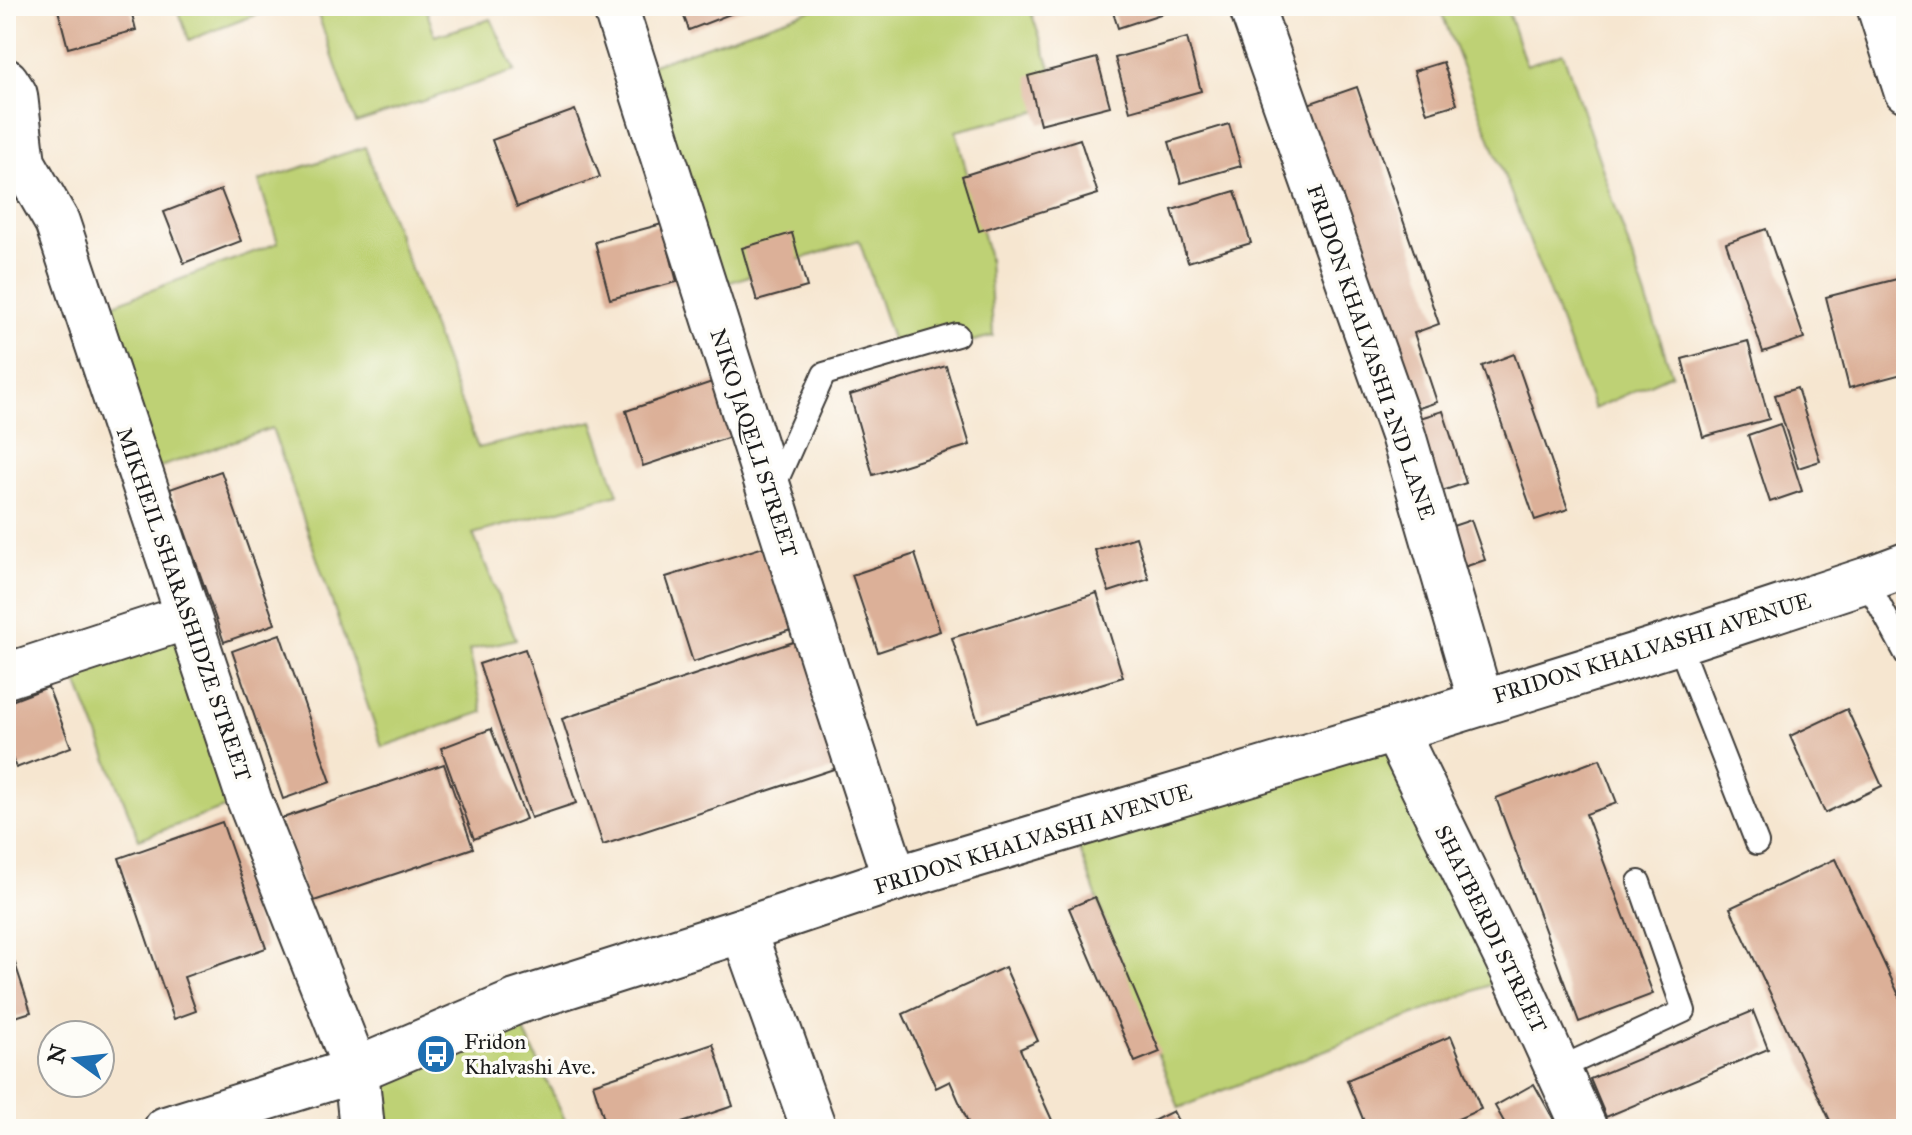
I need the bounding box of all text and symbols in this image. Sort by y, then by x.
street label: FRIDON KHALVASHI 2ND LANE [1301,181,1441,523]
street label: NIKO JAQELI STREET [704,325,804,561]
street label: MIKHEIL SHARASHIDZE STREET [111,424,257,784]
street label: FRIDON KHALVASHI AVENUE [1490,587,1814,709]
street label: FRIDON KHALVASHI AVENUE [871,778,1195,900]
street label: SHATBERDI STREET [1429,821,1553,1037]
north arrow [36,1019,116,1099]
place label: Fridon Khalvashi Ave. [464,1028,596,1080]
bus stop icon: Fridon Khalvashi Ave. [415,1033,457,1075]
text: N [42,1041,73,1066]

